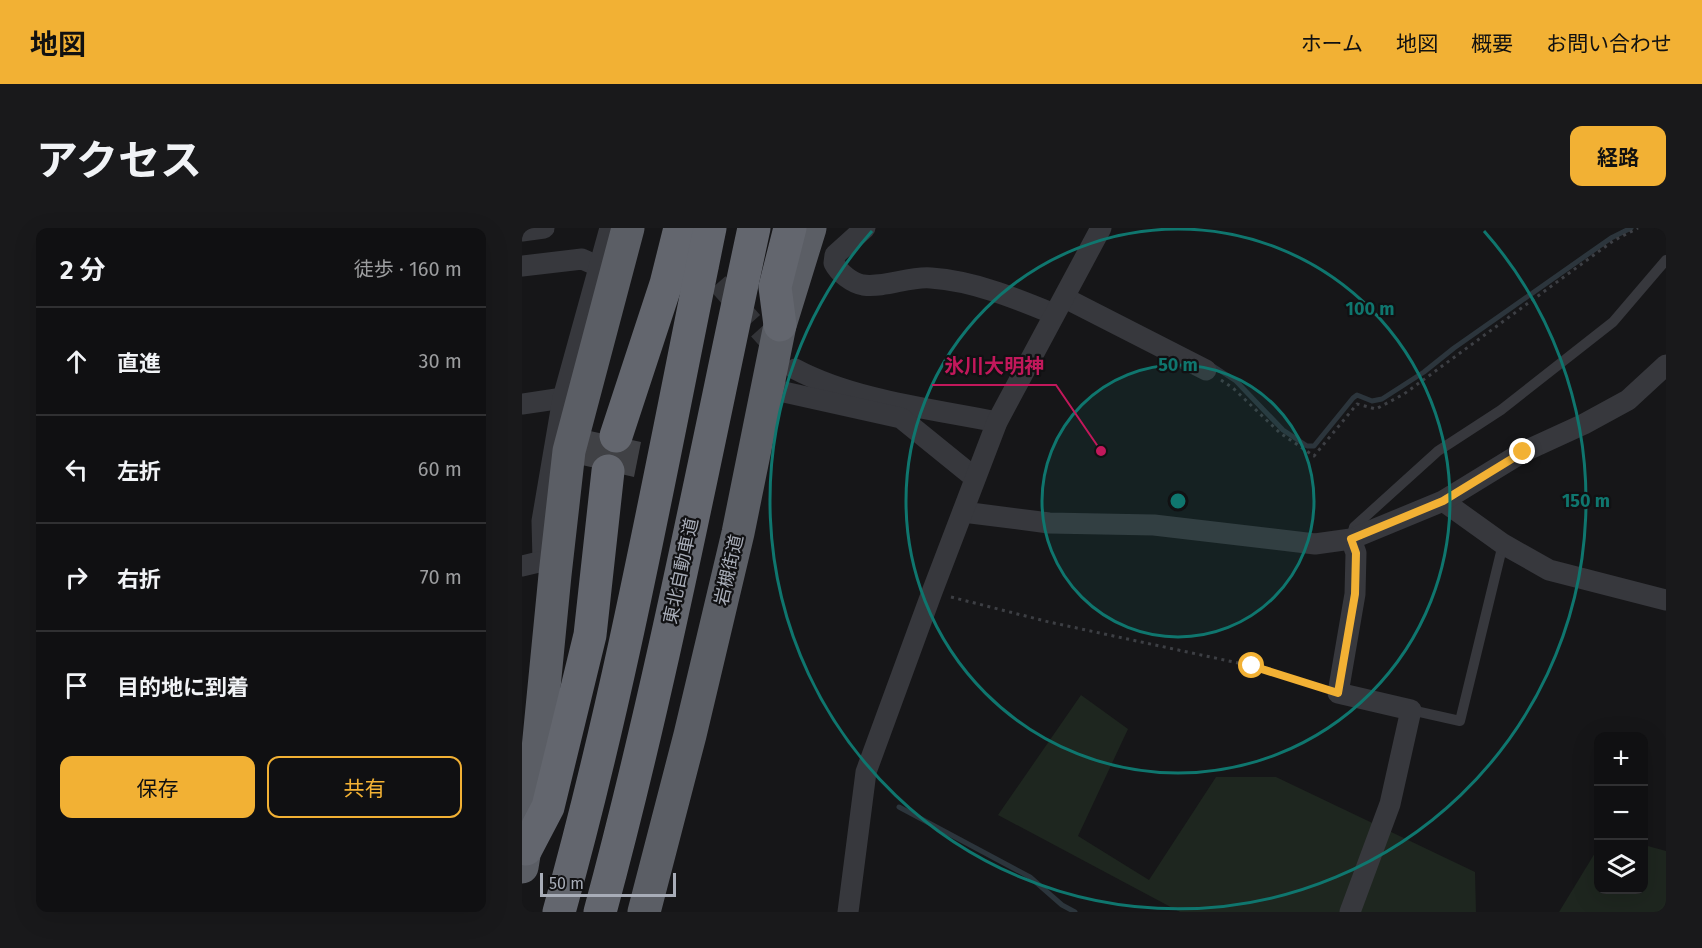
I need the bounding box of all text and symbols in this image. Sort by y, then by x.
text: 地図 [30,28,86,61]
text: ホーム [1301,31,1363,57]
text: 地図 [1396,31,1438,57]
text: 概要 [1471,31,1513,57]
text: お問い合わせ [1546,31,1672,57]
button: 経路 [1570,126,1666,186]
text: アクセス [36,136,202,186]
text: 2 分 [60,255,106,286]
text: 徒歩 · 160 m [354,257,462,281]
text: 100 m [1346,298,1394,320]
icon: ahead [60,345,93,378]
callout: 氷川大明神 [932,347,1056,385]
text: 30 m [418,349,462,373]
text: 直進 [117,350,161,377]
text: 氷川大明神 [944,354,1044,378]
text: 50 m [1158,354,1198,376]
route end [1509,438,1535,464]
icon: left [60,453,93,486]
text: 60 m [418,457,462,481]
text: 左折 [117,458,161,485]
text: 150 m [1562,490,1610,512]
centre of rings [1168,491,1188,511]
street label: 東北自動車道 [659,516,703,626]
street label: 岩槻街道 [710,532,748,608]
icon: right [60,561,93,594]
text: 70 m [420,565,462,589]
text: 右折 [117,566,161,593]
route start [1238,652,1264,678]
icon: arrive [60,669,93,702]
text: 目的地に到着 [117,674,249,701]
map controls [1594,732,1648,894]
button: + [1594,732,1648,786]
button: 保存 [60,756,255,818]
button: 共有 [267,756,462,818]
button: − [1594,786,1648,840]
button: layers [1594,840,1648,894]
scale bar [540,870,676,898]
text: 50 m [549,874,584,893]

